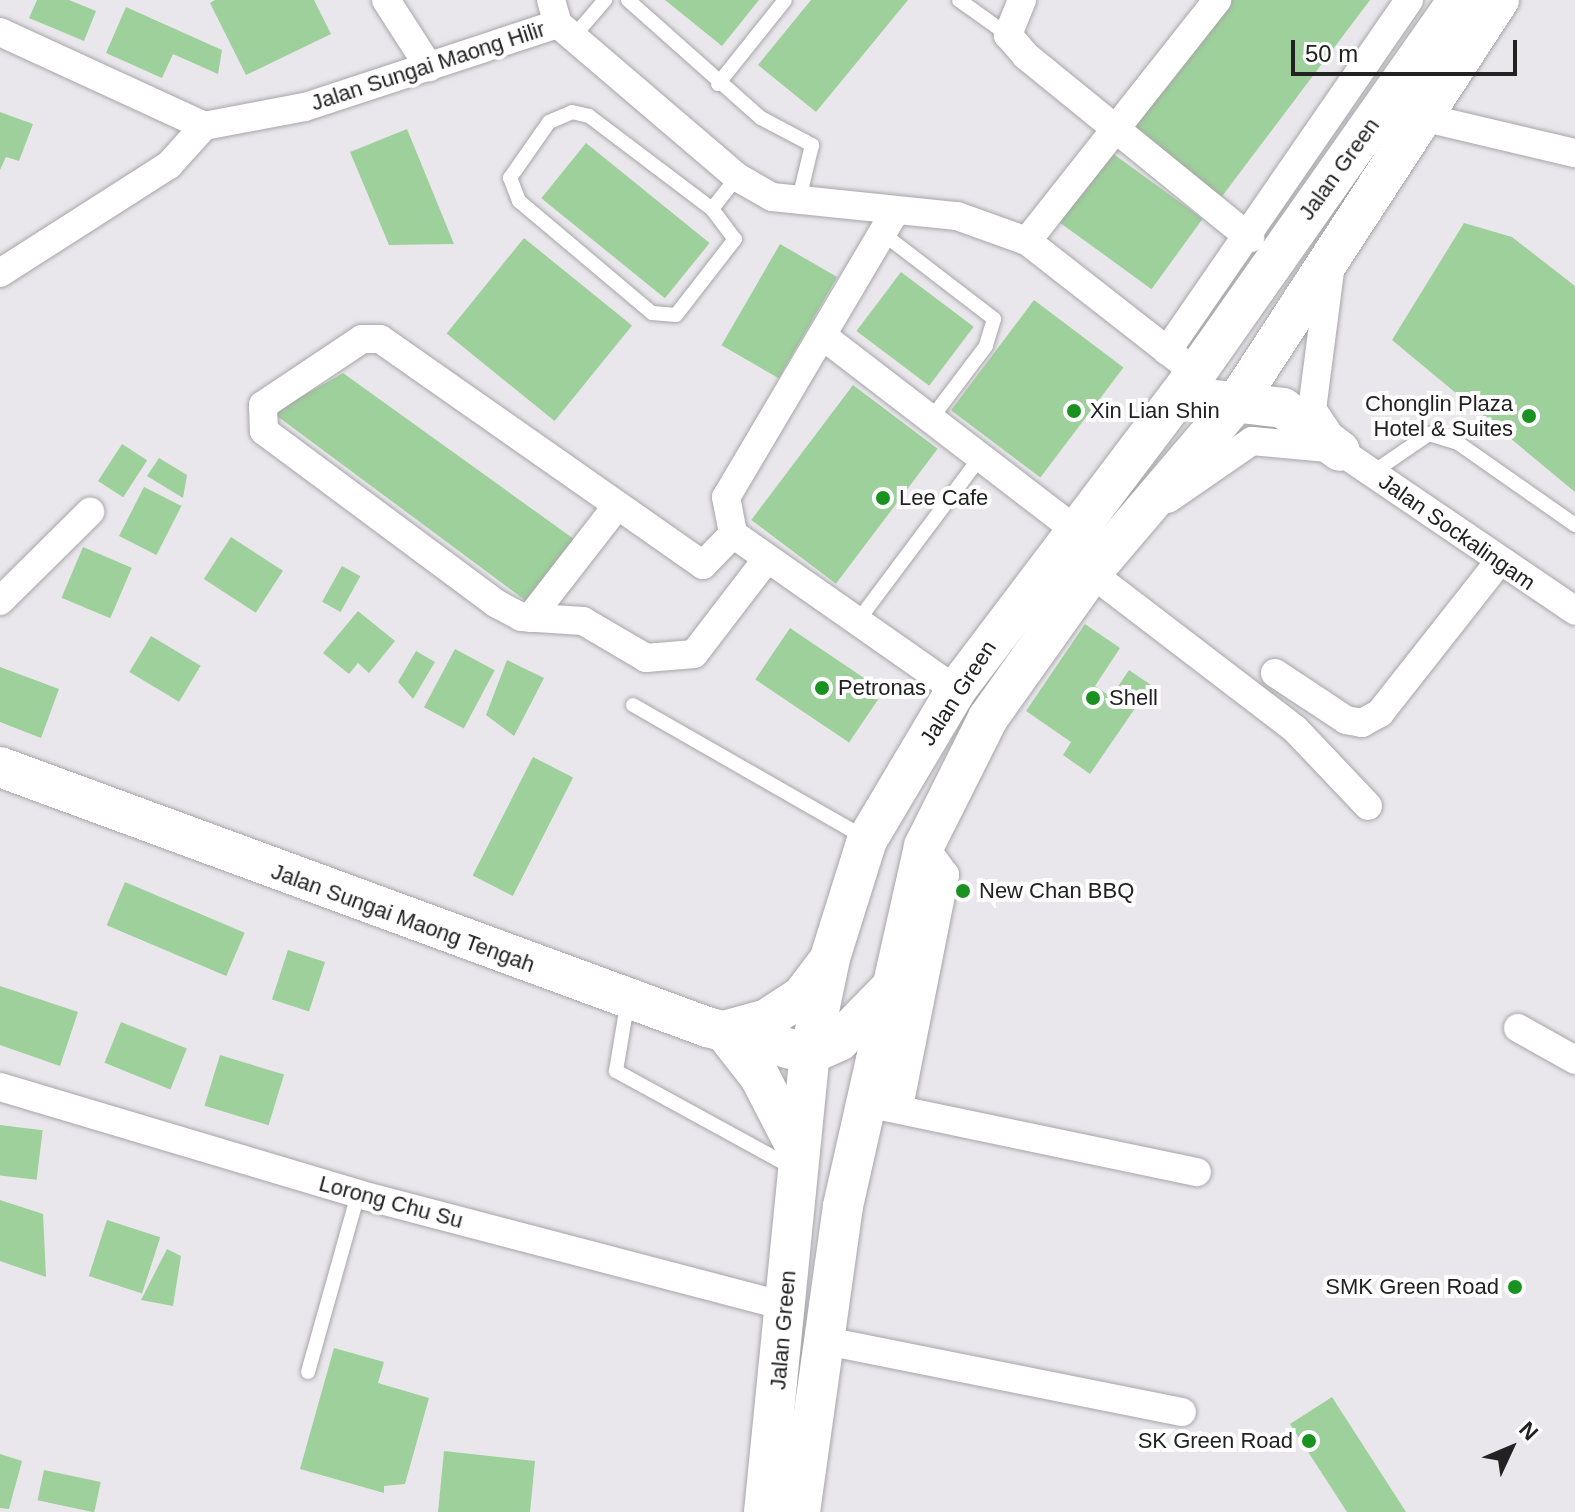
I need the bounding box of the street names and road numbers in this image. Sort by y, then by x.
street label: Jalan Sungai Maong Hilir [308,16,548,116]
street label: Jalan Green [1293,113,1385,225]
street label: Jalan Sockalingam [1374,468,1540,596]
street label: Jalan Green [914,636,1002,750]
street label: Jalan Sungai Maong Tengah [267,858,539,978]
street label: Lorong Chu Su [316,1170,466,1234]
street label: Jalan Green [765,1269,801,1391]

